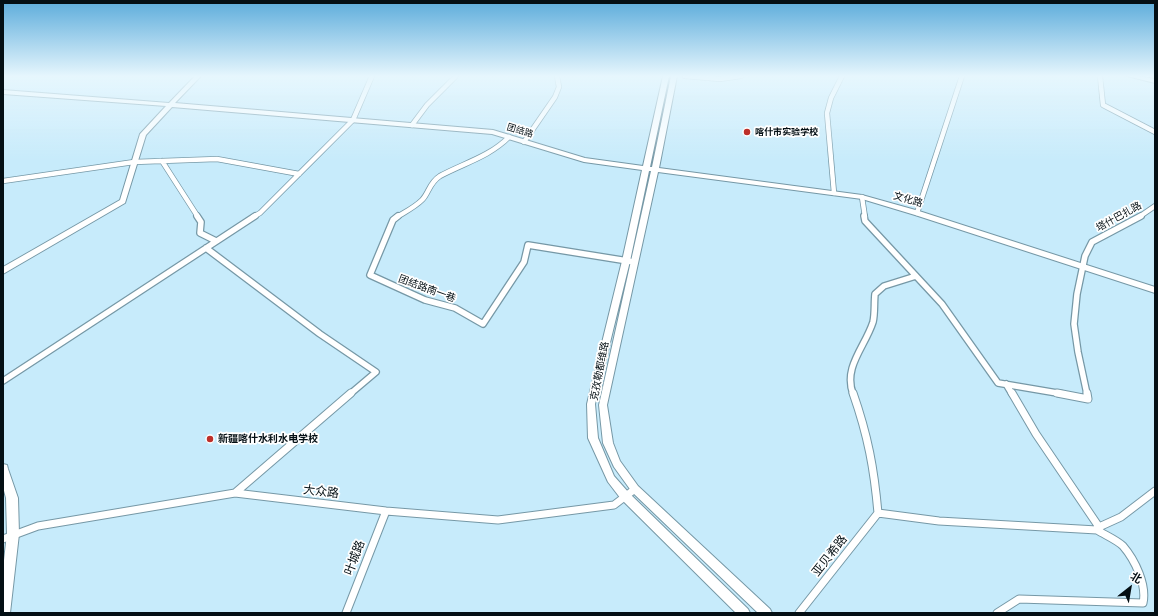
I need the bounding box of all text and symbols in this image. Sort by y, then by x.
street label: 团结路 [506,122,534,140]
marker: 喀什市实验学校 [742,127,752,137]
place label: 喀什市实验学校 [755,127,818,137]
street label: 文化路 [892,190,924,210]
street label: 塔什巴扎路 [1094,200,1144,234]
street label: 团结路南一巷 [397,273,457,305]
street label: 克孜勒都维路 [588,340,612,402]
place label: 新疆喀什水利水电学校 [218,433,318,445]
marker: 新疆喀什水利水电学校 [205,434,215,444]
street label: 大众路 [302,483,340,501]
street label: 亚贝希路 [810,533,850,579]
street label: 叶城路 [342,539,368,577]
north arrow [1110,568,1150,608]
text: 北 [1128,568,1145,587]

